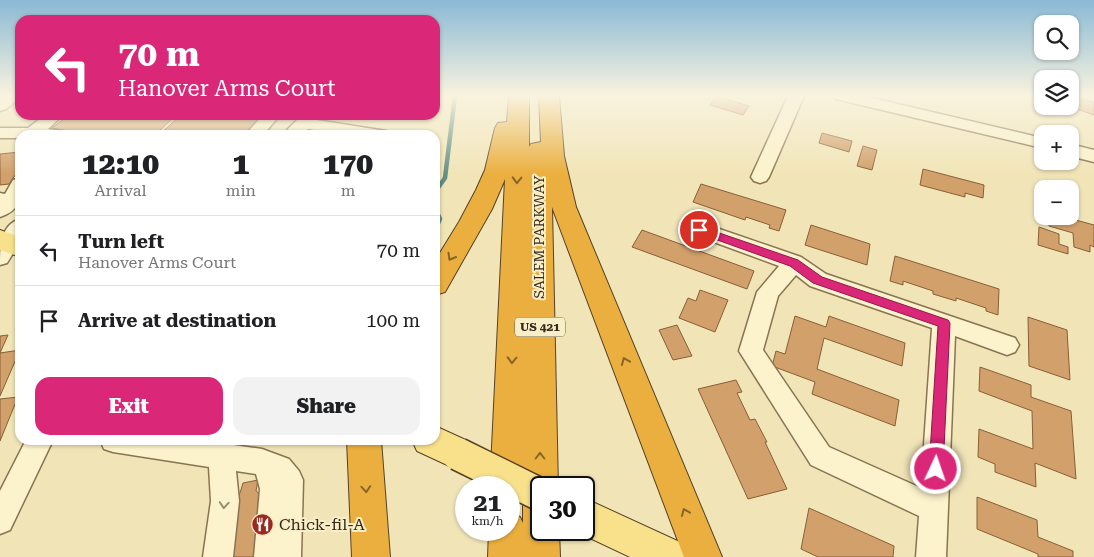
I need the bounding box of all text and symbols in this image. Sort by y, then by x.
map controls [1034,15,1079,225]
button: search [1034,15,1079,60]
text: 70 m [118,34,200,75]
icon: left [35,35,100,100]
button: layers [1034,70,1079,115]
text: Hanover Arms Court [118,76,335,101]
button: + [1034,125,1079,170]
text: 12:10 [82,146,159,181]
text: 1 [232,146,249,181]
text: 170 [323,146,373,181]
street label: SALEM PARKWAY [531,175,547,299]
one-way arrow [512,176,522,184]
button: − [1034,180,1079,225]
text: Arrival [94,181,146,200]
text: min [226,181,256,200]
text: m [341,181,355,200]
pin [678,209,720,251]
icon: arrive [685,216,713,244]
text: Turn left [78,230,164,253]
icon: left [35,237,63,265]
text: 70 m [377,239,420,262]
one-way arrow [447,252,457,261]
text: Hanover Arms Court [78,253,236,272]
icon: arrive [35,307,63,335]
text: Arrive at destination [78,309,276,332]
text: 100 m [366,309,420,332]
road number: US 421 [515,318,565,337]
one-way arrow [507,356,517,364]
one-way arrow [620,357,631,366]
button: Exit [35,377,223,435]
button: Share [233,377,420,435]
position arrow [909,442,961,494]
one-way arrow [535,452,545,460]
speed limit sign: 30 [530,476,595,541]
one-way arrow [360,485,371,493]
text: 21 [473,488,502,517]
one-way arrow [219,501,230,509]
one-way arrow [681,508,691,517]
restaurant icon: Chick-fil-A [251,512,275,536]
text: km/h [471,514,504,528]
place label: Chick-fil-A [279,515,365,534]

